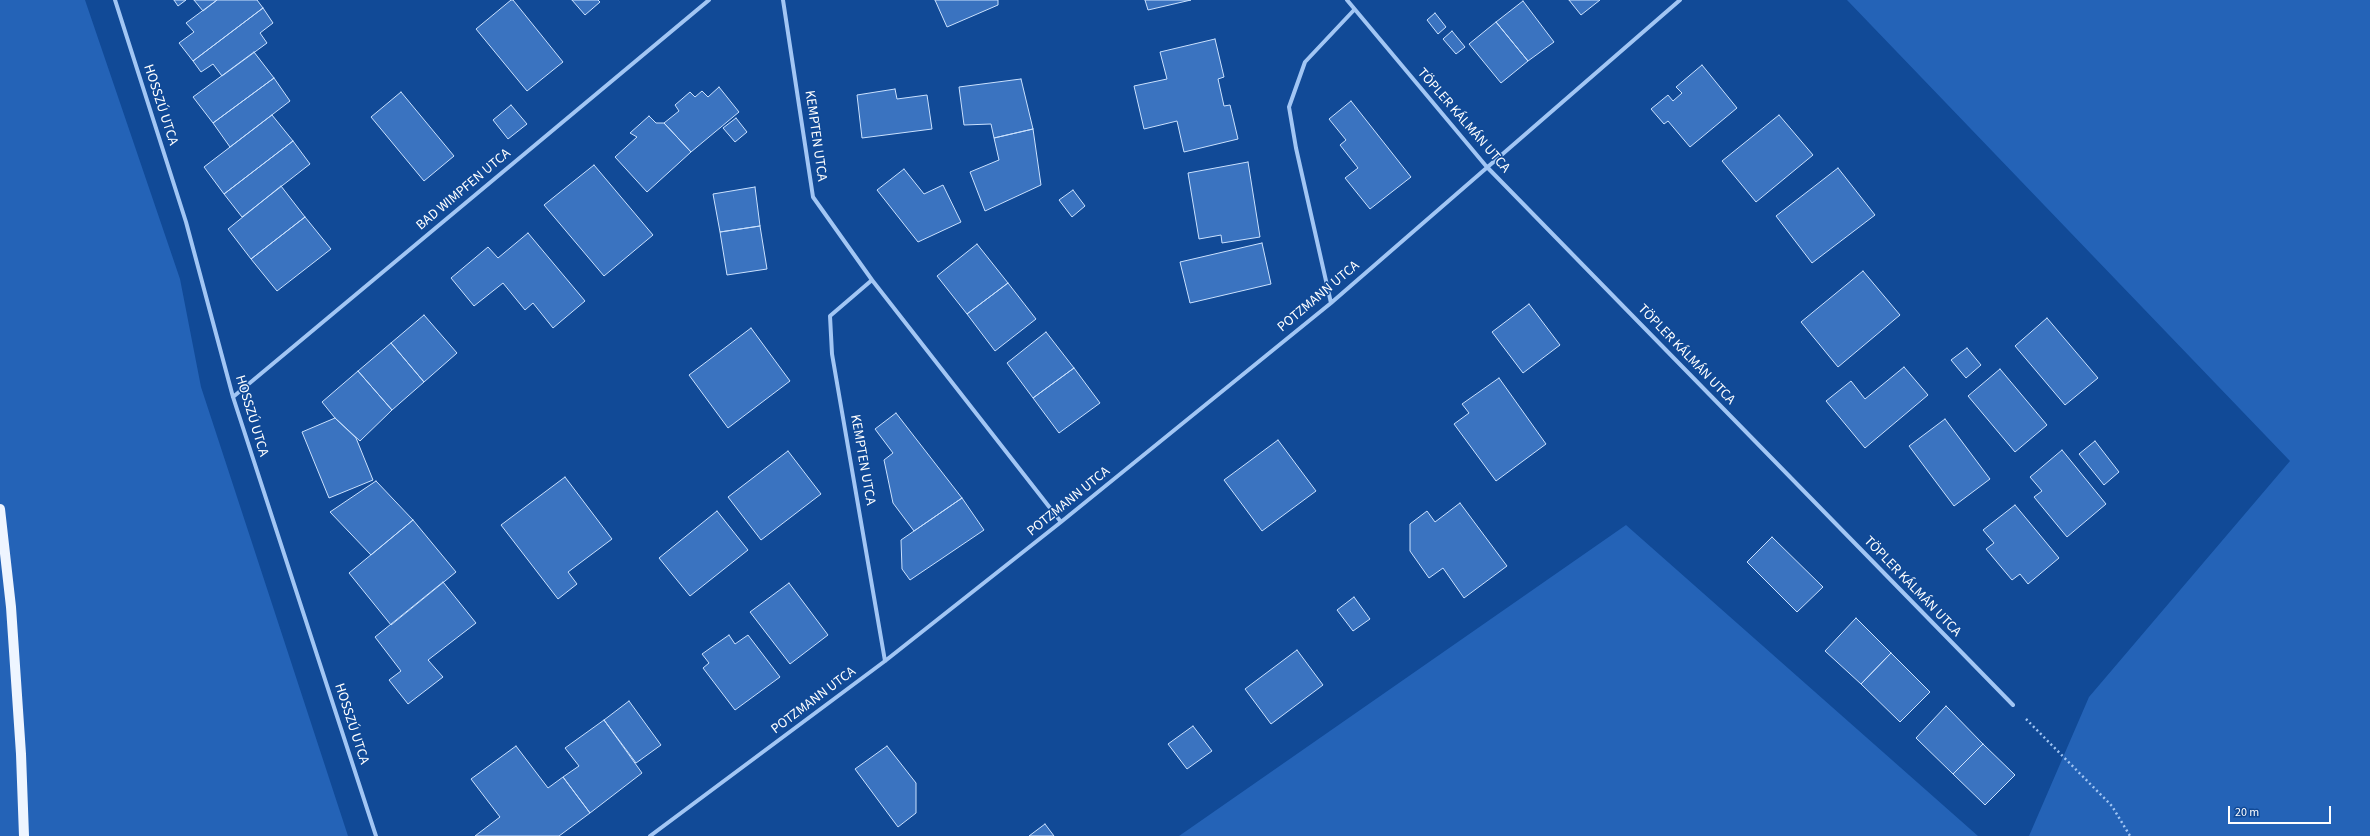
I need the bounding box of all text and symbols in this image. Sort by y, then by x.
street label: HOSSZÚ UTCA [139,62,181,148]
street label: TÖPLER KÁLMÁN UTCA [1413,65,1513,177]
street label: KEMPTEN UTCA [800,89,830,183]
street label: BAD WIMPFEN UTCA [413,146,515,234]
street label: POTZMANN UTCA [1275,258,1363,336]
street label: TÖPLER KÁLMÁN UTCA [1634,301,1738,409]
street label: HOSSZÚ UTCA [231,373,271,459]
street label: KEMPTEN UTCA [846,413,878,507]
street label: POTZMANN UTCA [1024,463,1114,541]
street label: TÖPLER KÁLMÁN UTCA [1860,533,1964,641]
street label: POTZMANN UTCA [768,664,860,738]
street label: HOSSZÚ UTCA [330,681,372,767]
scale bar [2230,798,2333,824]
text: 20 m [2235,804,2259,821]

